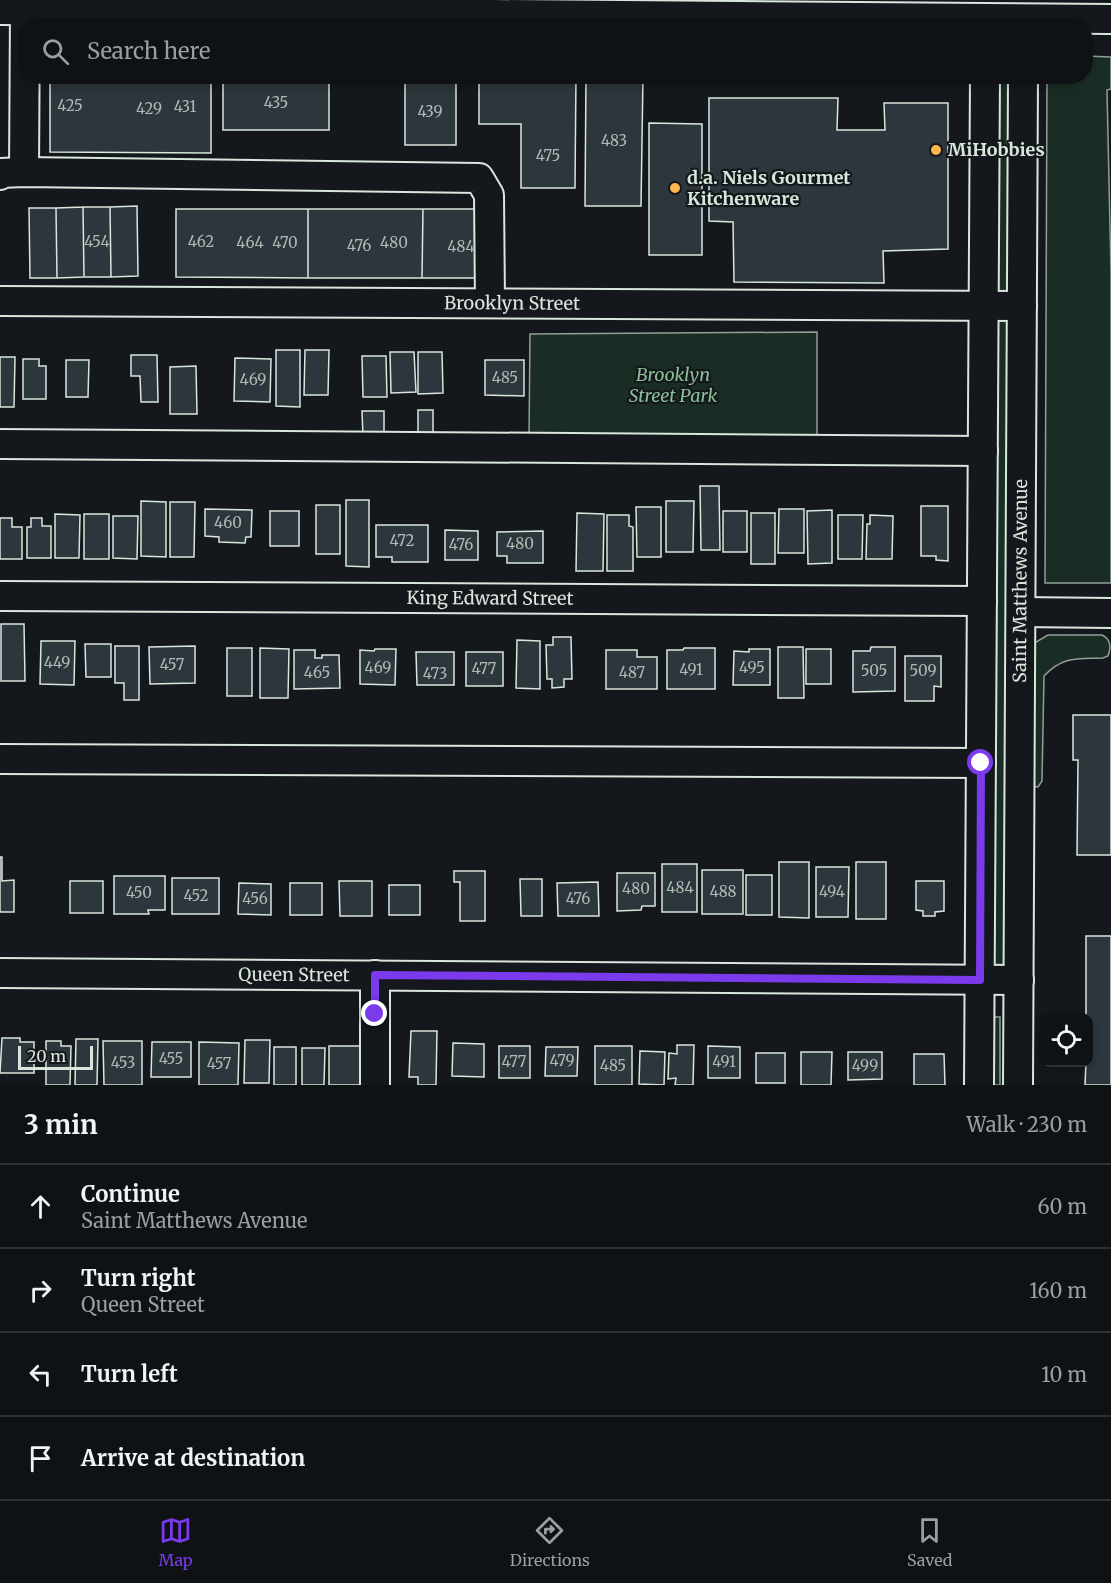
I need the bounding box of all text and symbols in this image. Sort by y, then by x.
search box [18,18,1093,84]
icon: search [39,35,72,68]
text: Search here [87,37,210,65]
house number: 435 [264,93,288,112]
house number: 425 [57,96,83,115]
house number: 431 [174,97,197,116]
house number: 429 [136,99,162,118]
house number: 439 [417,102,443,121]
house number: 483 [601,131,627,150]
place label: MiHobbies [948,138,1045,161]
marker: MiHobbies [929,143,943,157]
house number: 475 [536,146,560,165]
place label: d.a. Niels Gourmet Kitchenware [687,166,851,210]
marker: d.a. Niels Gourmet Kitchenware [668,181,682,195]
house number: 454 [84,232,110,251]
house number: 462 [188,232,214,251]
house number: 464 [236,233,264,252]
house number: 470 [272,233,298,252]
house number: 480 [380,233,408,252]
house number: 476 [347,236,371,255]
house number: 484 [447,237,475,256]
street label: Brooklyn Street [444,291,580,315]
park label: Brooklyn Street Park [629,363,717,407]
house number: 485 [492,368,518,387]
house number: 469 [240,370,266,389]
street label: Saint Matthews Avenue [1008,479,1032,683]
house number: 460 [214,513,242,532]
house number: 472 [390,531,415,550]
house number: 480 [506,534,534,553]
house number: 476 [449,535,473,554]
street label: King Edward Street [406,586,574,610]
house number: 449 [44,653,70,672]
house number: 457 [160,655,185,674]
house number: 469 [365,658,391,677]
house number: 495 [739,658,765,677]
house number: 477 [472,659,497,678]
house number: 491 [679,660,703,679]
house number: 505 [861,661,887,680]
house number: 509 [909,661,937,680]
house number: 465 [304,663,330,682]
house number: 487 [619,663,646,682]
house number: 473 [423,664,447,683]
route start [967,749,993,775]
house number: 484 [666,878,694,897]
house number: 480 [622,879,650,898]
house number: 488 [709,882,737,901]
house number: 494 [819,882,845,901]
house number: 450 [126,883,152,902]
house number: 452 [184,886,209,905]
house number: 456 [242,889,268,908]
house number: 476 [566,889,590,908]
street label: Queen Street [238,963,350,986]
route end [361,1000,387,1026]
map controls [1039,1013,1093,1067]
button: locate [1039,1013,1093,1067]
scale bar [18,1043,93,1070]
text: 20 m [27,1046,66,1066]
house number: 455 [159,1049,183,1068]
house number: 479 [549,1051,575,1070]
house number: 477 [502,1052,527,1071]
house number: 491 [712,1052,736,1071]
house number: 453 [111,1053,135,1072]
house number: 457 [207,1054,232,1073]
house number: 485 [600,1056,626,1075]
house number: 499 [852,1056,878,1075]
text: 3 min [24,1108,98,1141]
text: Walk · 230 m [967,1112,1087,1137]
text: Continue [81,1180,180,1208]
icon: ahead [24,1190,57,1223]
text: 60 m [1037,1194,1087,1219]
text: Saint Matthews Avenue [81,1208,307,1233]
text: Turn right [81,1264,195,1292]
icon: right [24,1274,57,1307]
text: 160 m [1029,1278,1087,1303]
text: Queen Street [81,1292,205,1317]
icon: left [24,1358,57,1391]
text: Turn left [81,1360,178,1388]
text: 10 m [1041,1362,1087,1387]
icon: arrive [24,1442,57,1475]
text: Arrive at destination [81,1444,305,1472]
tab: Map [159,1514,193,1570]
tab: Directions [510,1514,590,1570]
tab: Saved [907,1514,952,1570]

